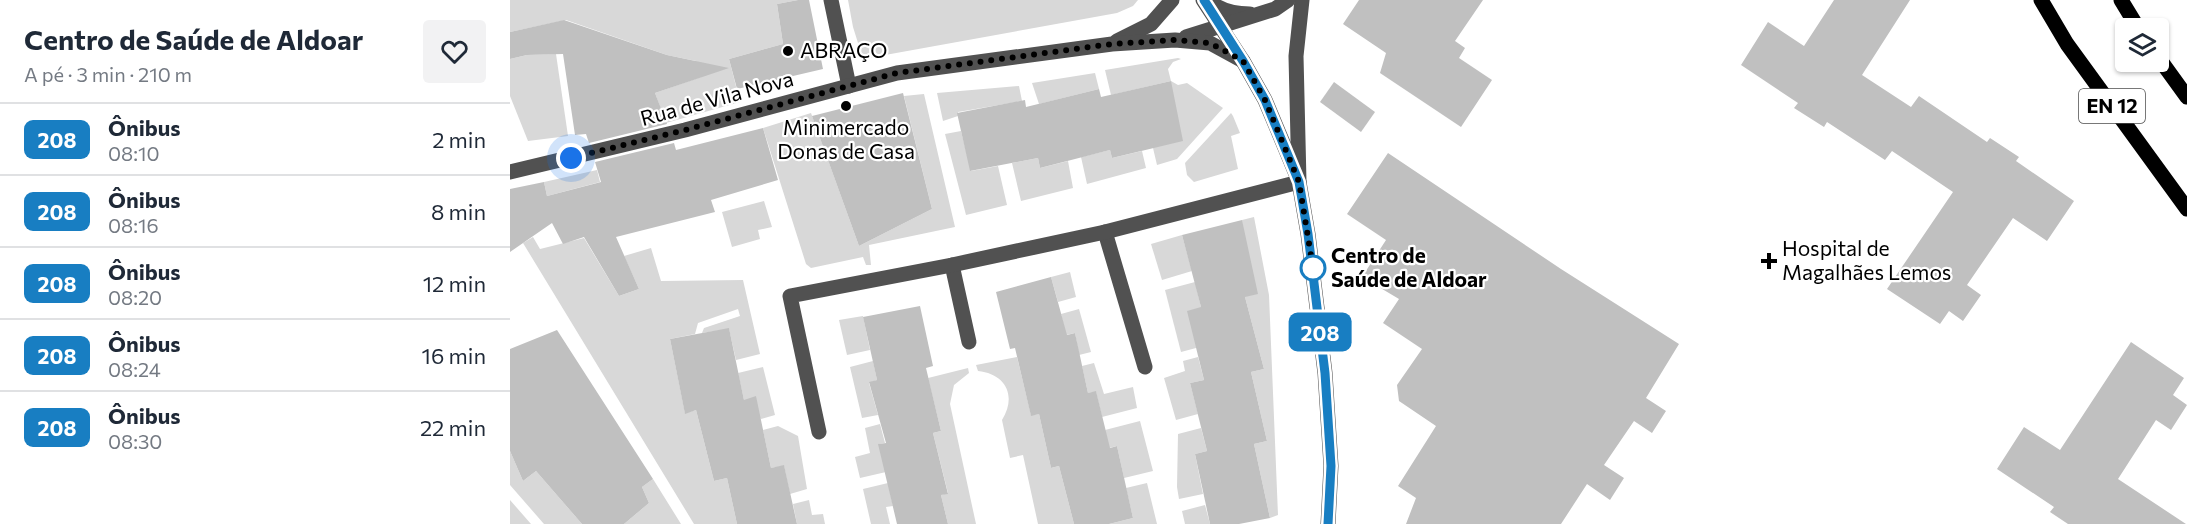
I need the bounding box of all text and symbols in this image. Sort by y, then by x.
map controls [2115,18,2169,72]
button: layers [2115,18,2169,72]
button: heart [423,20,486,83]
text: Centro de Saúde de Aldoar [24,22,363,56]
place label: ABRAÇO [800,37,888,62]
marker: ABRAÇO [781,44,795,58]
text: A pé · 3 min · 210 m [24,62,192,86]
street label: Rua de Vila Nova [637,65,796,130]
road number: EN 12 [2079,89,2145,123]
marker: Minimercado Donas de Casa [839,99,853,113]
text: Ônibus [108,114,181,141]
place label: Minimercado Donas de Casa [777,114,915,163]
text: 2 min [432,126,486,153]
text: 208 [38,127,76,152]
text: 08:10 [108,141,160,165]
your location [556,143,586,173]
text: Ônibus [108,186,181,213]
text: 8 min [431,198,486,225]
text: 208 [38,199,76,224]
text: 08:16 [108,213,159,237]
place label: Hospital de Magalhães Lemos [1782,235,1951,284]
place label: Centro de Saúde de Aldoar [1331,242,1487,291]
marker: Hospital de Magalhães Lemos [1760,252,1778,270]
marker: Centro de Saúde de Aldoar [1300,255,1326,281]
text: Ônibus [108,258,181,285]
text: 12 min [423,270,486,297]
text: 208 [38,271,76,296]
text: 08:20 [108,285,162,309]
line badge: 208 [1286,312,1354,352]
text: 208 [1301,320,1339,345]
text: Ônibus [108,330,181,357]
text: 16 min [422,342,486,369]
text: 208 [38,343,76,368]
text: 08:24 [108,357,161,381]
text: Ônibus [108,402,181,429]
text: 22 min [420,414,486,441]
text: 208 [38,415,76,440]
text: 08:30 [108,429,162,453]

